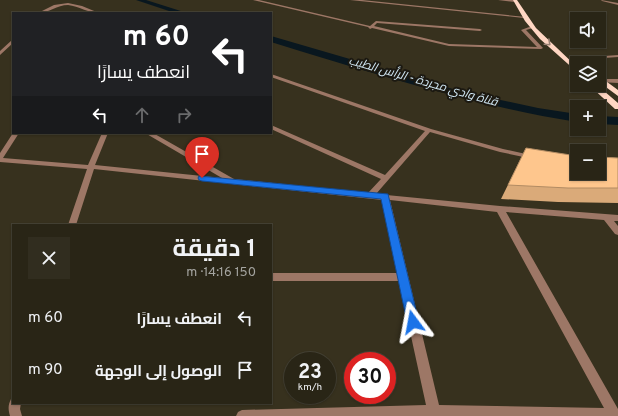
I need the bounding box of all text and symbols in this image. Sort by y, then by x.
map controls [570,12,606,180]
button: sound [570,12,606,48]
text: 60 m [123,20,190,56]
icon: left [204,28,256,80]
one-way arrow [543,38,550,45]
water label: قناة وادي مجردة - الرأس الطيب [346,52,500,112]
button: layers [570,56,606,92]
text: انعطف يسارًا [97,62,190,85]
button: + [570,100,606,136]
icon: left [89,104,111,126]
icon: ahead [131,104,153,126]
icon: right [173,104,195,126]
pin [185,137,219,178]
icon: arrive [191,143,213,165]
button: − [570,144,606,180]
text: 1 دقيقة [173,235,256,265]
button: close [28,237,70,279]
text: 150 m · 14:16 [186,265,256,281]
position arrow [392,301,434,343]
icon: left [234,307,256,329]
text: 60 m [28,309,63,328]
text: انعطف يسارًا [136,311,222,330]
speed limit sign: 30 [344,352,396,404]
icon: arrive [234,359,256,381]
text: 23 [298,360,322,386]
text: 90 m [28,361,63,380]
text: الوصول إلى الوجهة [95,363,222,382]
text: km/h [298,381,322,394]

